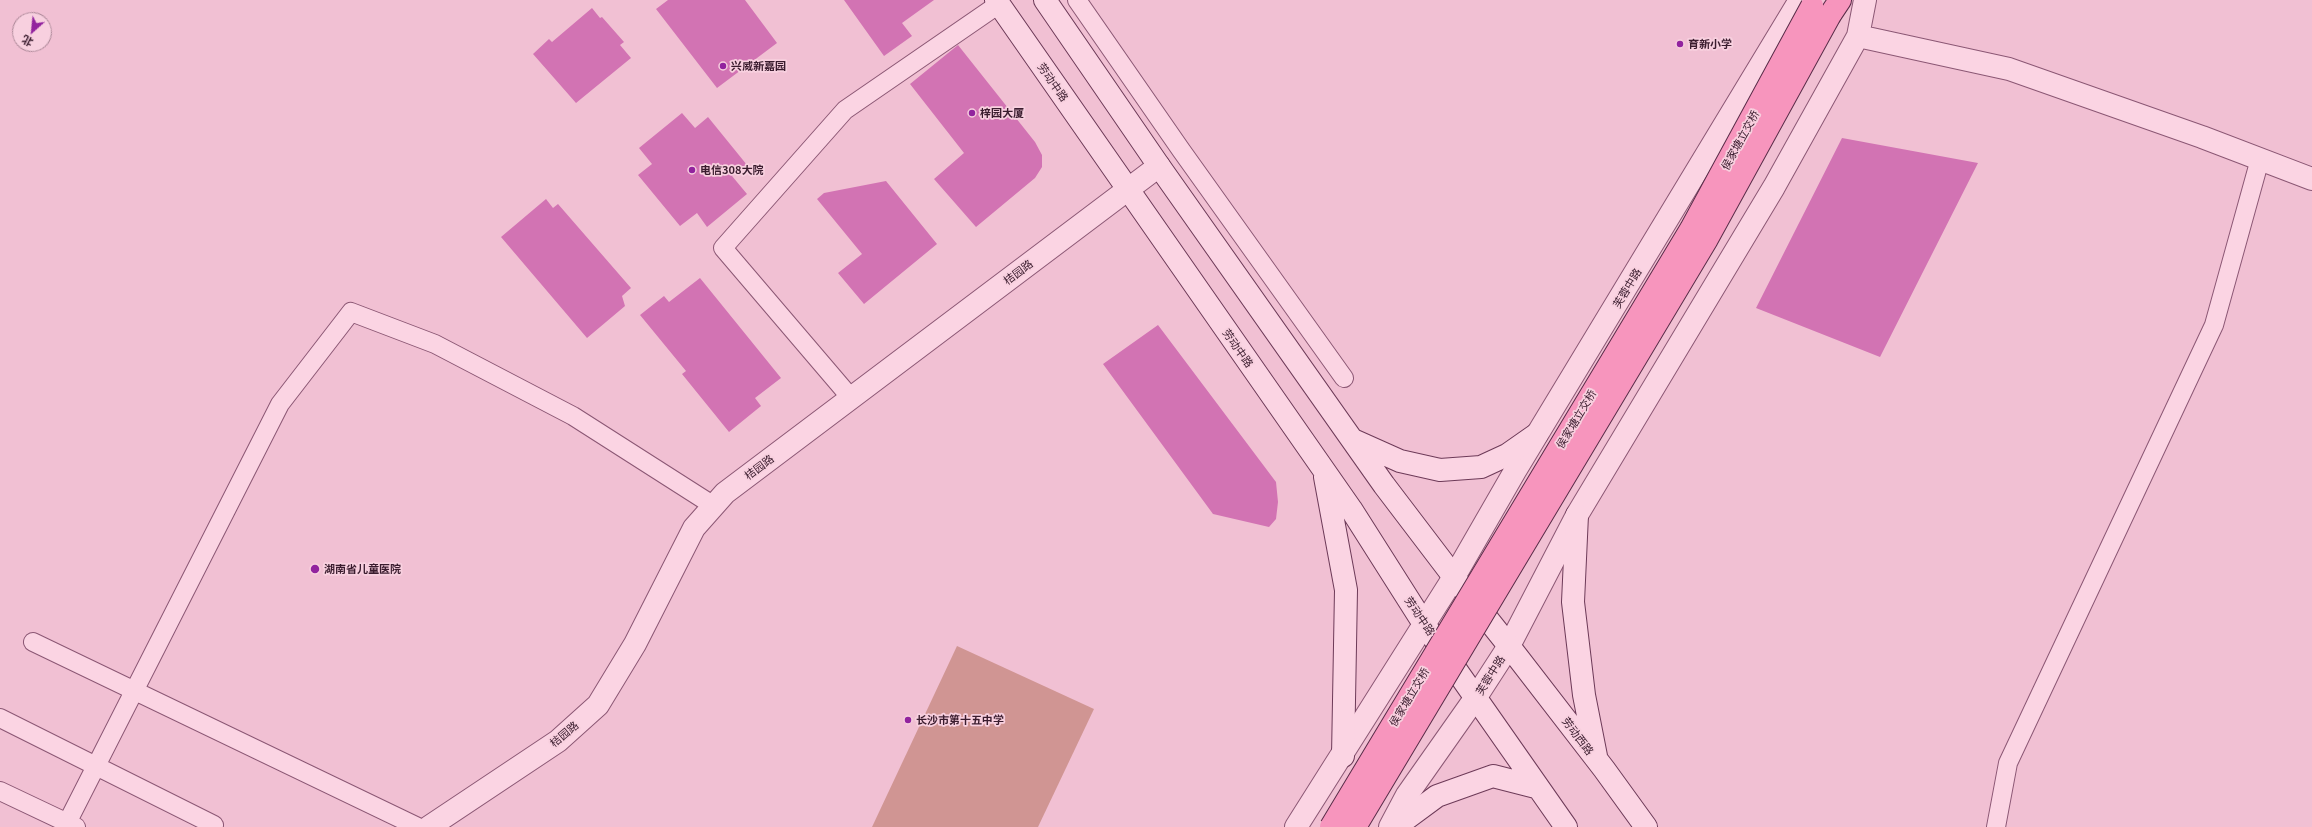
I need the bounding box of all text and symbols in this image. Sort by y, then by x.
north arrow [12,12,52,52]
text: 北 [18,32,36,51]
place label: 育新小学 [1688,37,1732,51]
marker: 育新小学 [1675,39,1685,49]
place label: 兴威新嘉园 [731,59,786,73]
street label: 劳动中路 [1035,60,1071,104]
marker: 兴威新嘉园 [718,61,728,71]
place label: 梓园大厦 [980,106,1024,120]
marker: 梓园大厦 [967,108,977,118]
street label: 侯家塘立交桥 [1718,108,1762,172]
place label: 电信308大院 [700,163,763,177]
marker: 电信308大院 [687,165,697,175]
street label: 桔园路 [1001,257,1035,287]
street label: 芙蓉中路 [1610,266,1644,310]
street label: 劳动中路 [1220,326,1256,370]
street label: 侯家塘立交桥 [1553,387,1599,451]
street label: 桔园路 [742,452,776,482]
place label: 湖南省儿童医院 [324,562,401,576]
marker: 湖南省儿童医院 [309,563,321,575]
street label: 劳动中路 [1402,594,1438,638]
street label: 芙蓉中路 [1473,653,1507,697]
street label: 侯家塘立交桥 [1386,665,1432,729]
place label: 长沙市第十五中学 [916,713,1004,727]
street label: 劳动西路 [1559,714,1597,758]
marker: 长沙市第十五中学 [903,715,913,725]
street label: 桔园路 [547,718,581,750]

